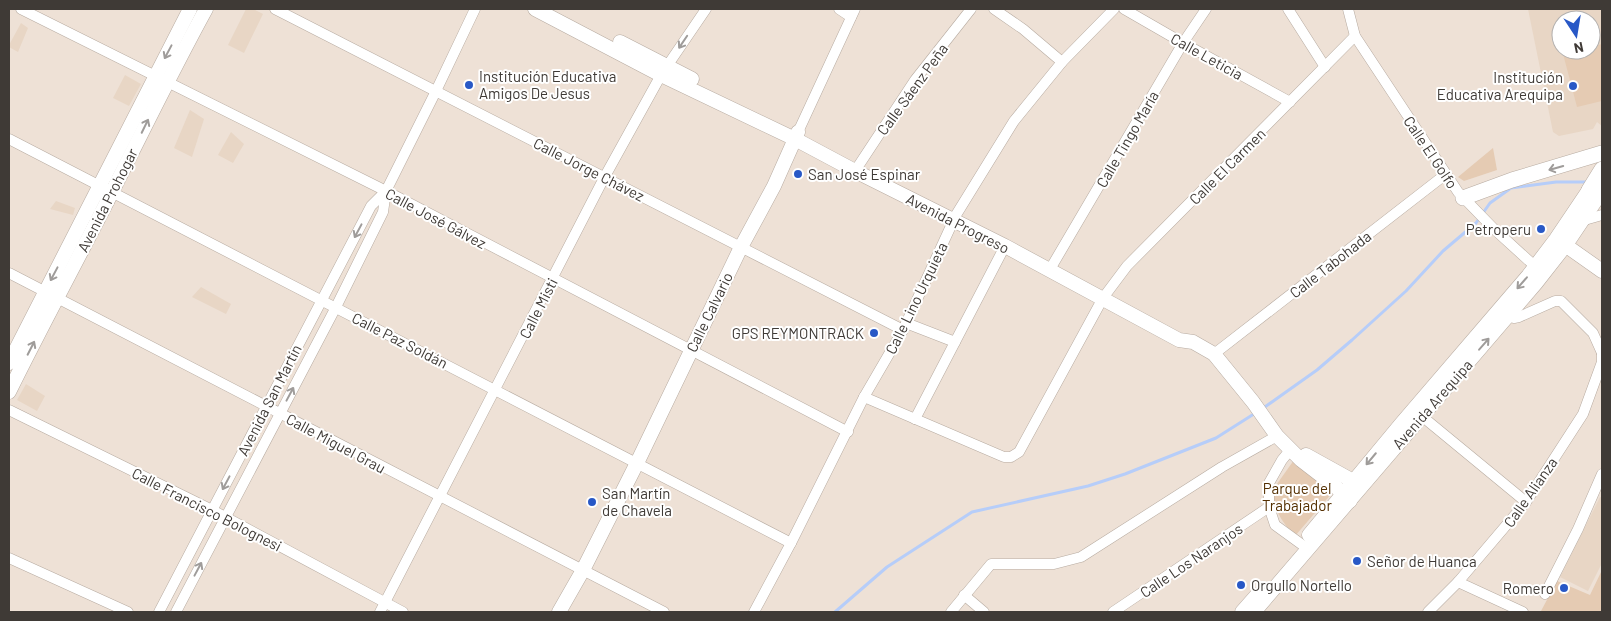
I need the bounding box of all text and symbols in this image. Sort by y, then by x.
north arrow [1551,10,1601,60]
street label: Calle Leticia [1168,29,1246,83]
one-way arrow [678,34,688,48]
text: N [1572,39,1585,57]
street label: Calle Sáenz Peña [873,40,951,138]
one-way arrow [163,44,172,59]
place label: Institución Educativa Amigos De Jesus [479,67,616,102]
place label: Institución Educativa Arequipa [1437,68,1563,103]
marker: Institución Educativa Amigos De Jesus [463,79,475,91]
marker: Institución Educativa Arequipa [1567,80,1579,92]
street label: Calle Tingo María [1092,87,1162,191]
street label: Calle El Golfo [1400,112,1462,192]
one-way arrow [141,119,150,134]
street label: Calle El Carmen [1185,124,1269,208]
street label: Calle Jorge Chávez [531,133,648,205]
street label: Avenida Prohogar [73,145,141,255]
one-way arrow [1548,163,1564,173]
place label: San José Espinar [808,165,921,183]
marker: San José Espinar [792,168,804,180]
street label: Calle José Gálvez [383,184,490,252]
street label: Avenida Progreso [903,189,1013,257]
place label: Petroperu [1466,220,1531,238]
one-way arrow [353,223,363,238]
marker: Petroperu [1535,223,1547,235]
street label: Calle Tabohada [1286,227,1374,301]
street label: Calle Lino Urquieta [881,239,951,357]
one-way arrow [48,267,58,281]
street label: Calle Calvario [682,269,736,355]
street label: Calle Misti [515,275,561,341]
one-way arrow [1517,276,1528,289]
street label: Calle Paz Soldán [349,308,451,372]
place label: GPS REYMONTRACK [732,324,864,342]
marker: GPS REYMONTRACK [868,327,880,339]
one-way arrow [1478,338,1489,351]
one-way arrow [26,341,36,356]
street label: Avenida San Martín [233,341,305,459]
street label: Avenida Arequipa [1388,355,1476,453]
one-way arrow [285,387,295,402]
street label: Calle Miguel Grau [283,409,389,477]
one-way arrow [1365,453,1377,466]
street label: Calle Alianza [1499,454,1561,530]
street label: Calle Francisco Bolognesi [129,463,285,555]
one-way arrow [221,476,231,491]
park label: Parque del Trabajador [1262,479,1332,514]
place label: San Martín de Chavela [602,484,672,519]
marker: San Martín de Chavela [586,496,598,508]
street label: Calle Los Naranjos [1136,519,1246,601]
place label: Señor de Huanca [1367,552,1477,570]
marker: Señor de Huanca [1351,555,1363,567]
one-way arrow [194,562,203,577]
place label: Orgullo Nortello [1251,576,1352,594]
marker: Orgullo Nortello [1235,579,1247,591]
place label: Romero [1503,579,1554,597]
marker: Romero [1558,582,1570,594]

